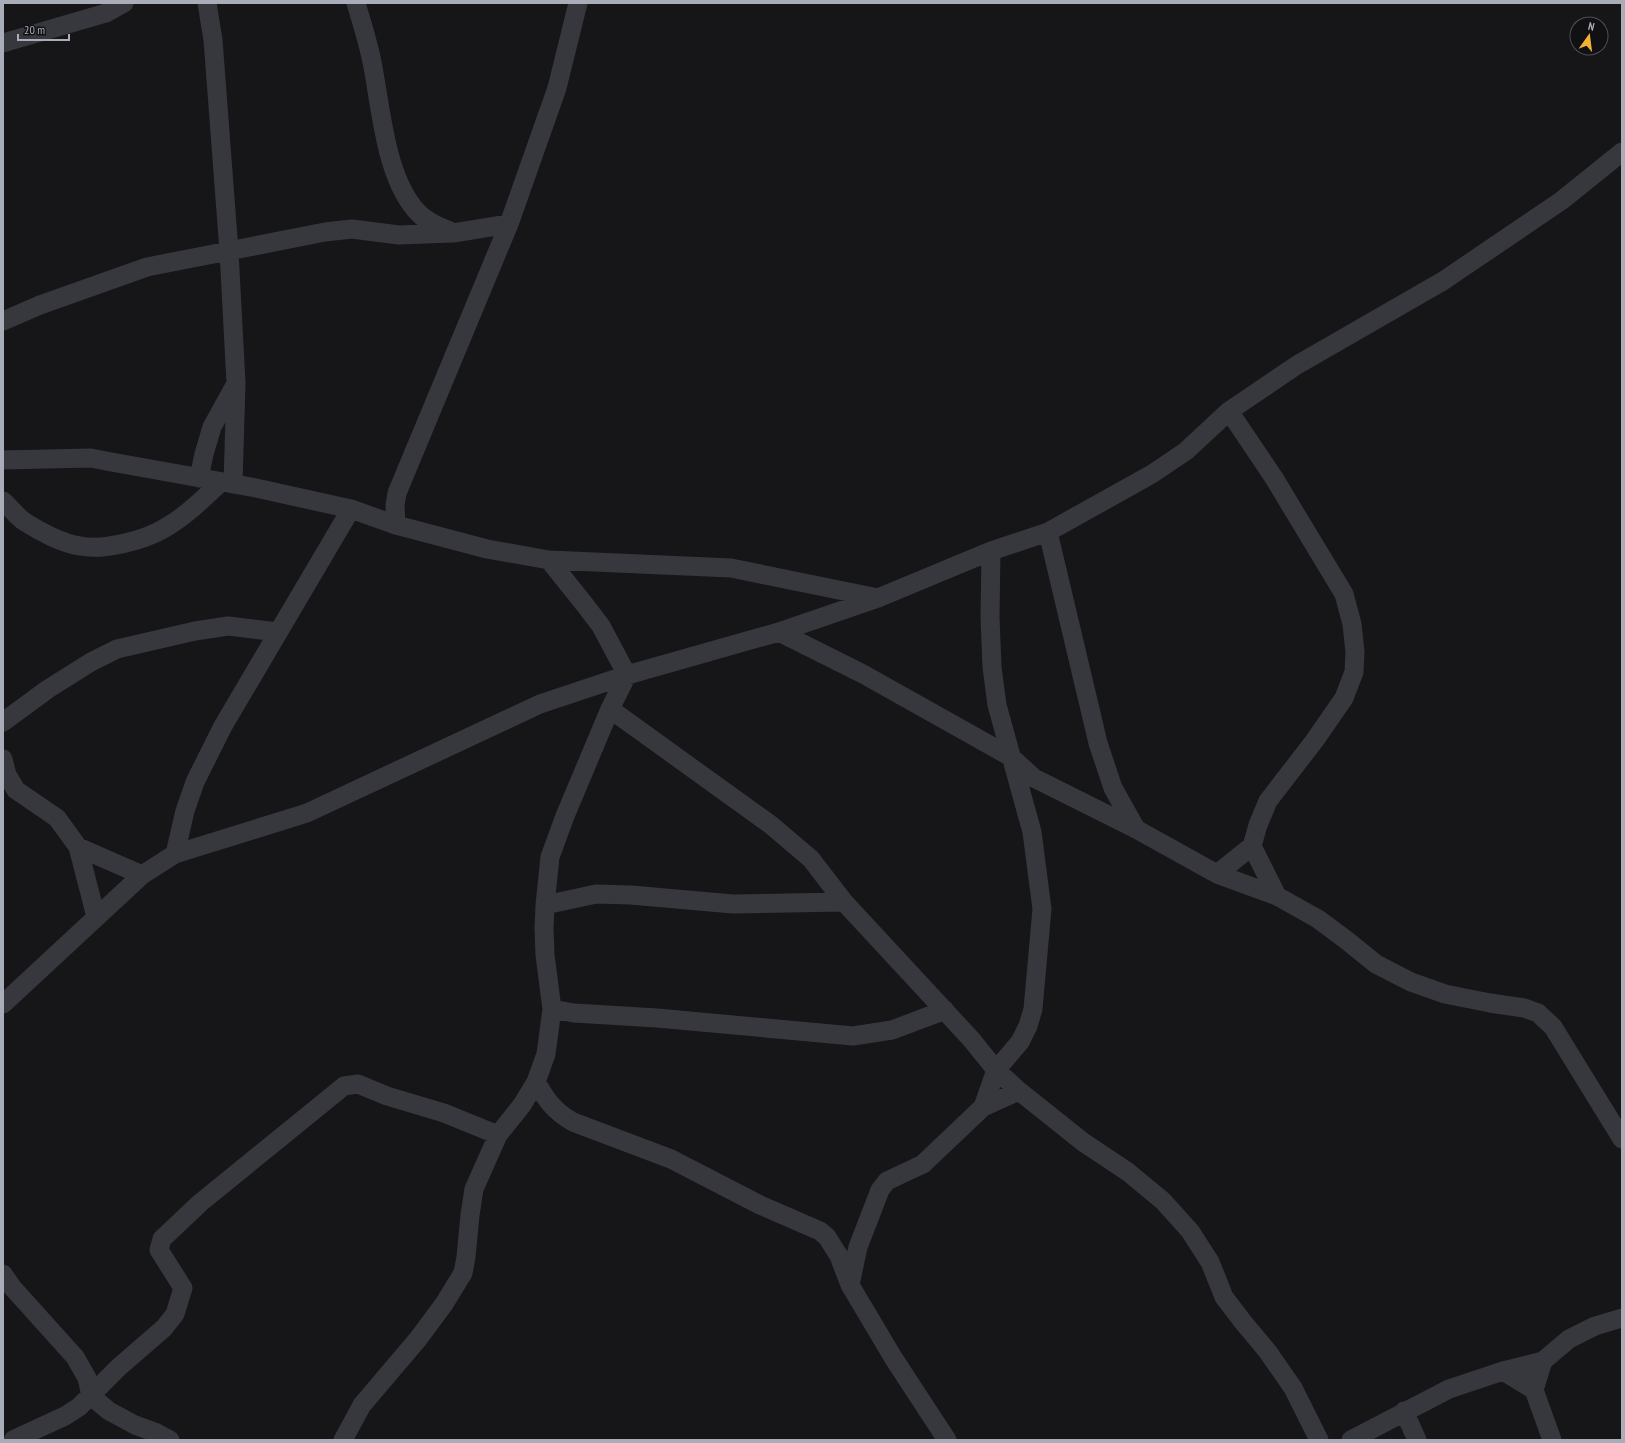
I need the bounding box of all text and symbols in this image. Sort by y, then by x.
scale bar [18,16,69,42]
north arrow [1569,16,1609,56]
text: N [1587,19,1596,34]
text: 20 m [24,22,45,37]

